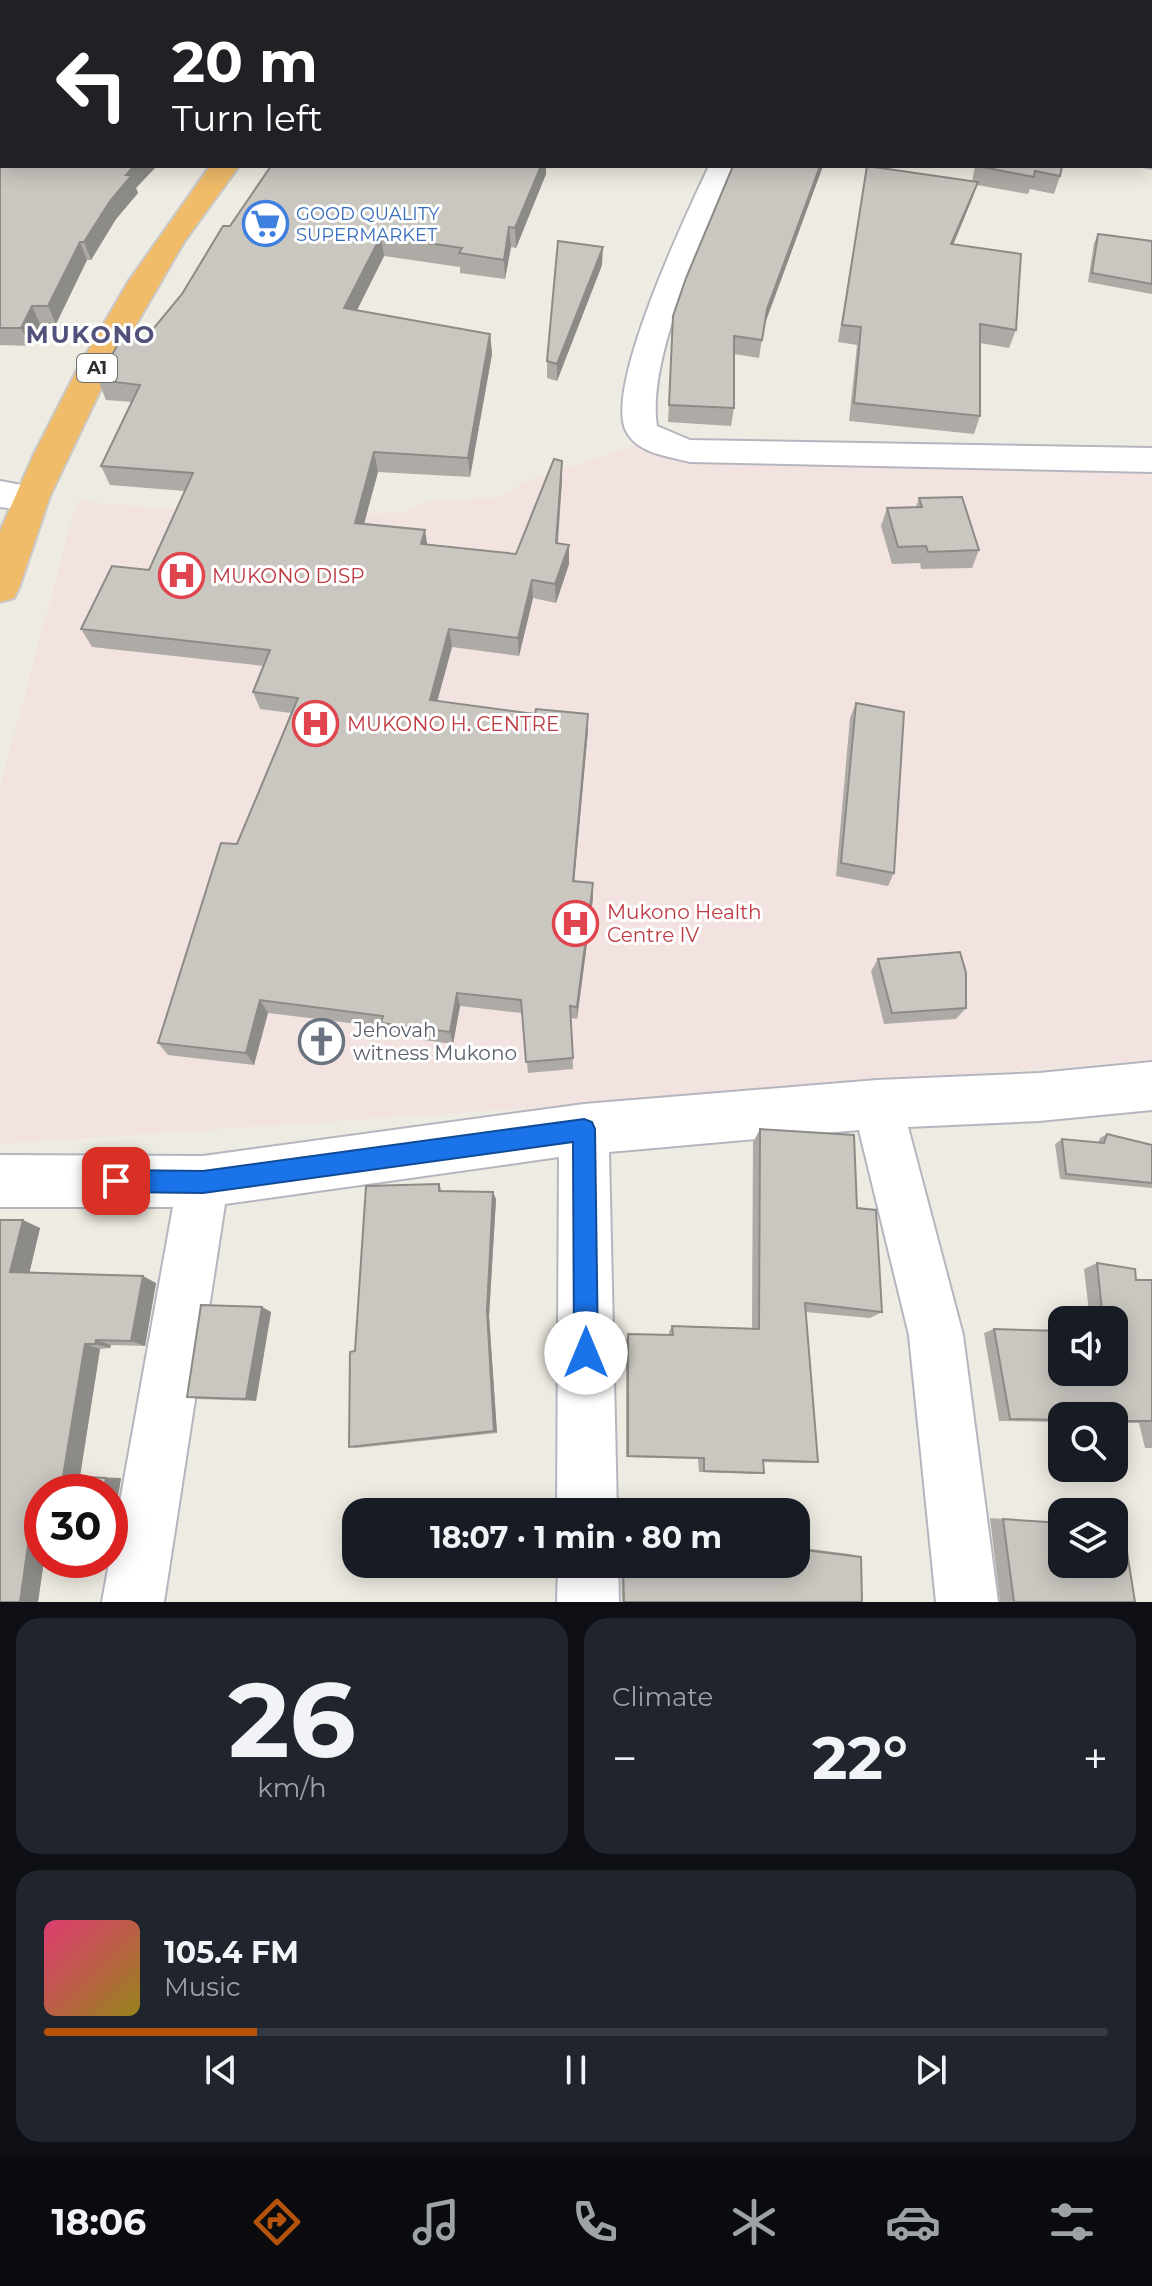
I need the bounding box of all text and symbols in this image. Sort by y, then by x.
text: 20 m [172,28,318,96]
icon: left [40,32,144,136]
text: Turn left [172,96,323,140]
supermarket icon: GOOD QUALITY SUPERMARKET [241,200,289,248]
place label: GOOD QUALITY SUPERMARKET [296,203,440,246]
district label: MUKONO [26,320,156,349]
road number: A1 [77,354,117,382]
hospital icon: MUKONO DISP [157,552,205,600]
place label: MUKONO DISP [212,564,365,588]
hospital icon: MUKONO H. CENTRE [292,700,340,748]
place label: MUKONO H. CENTRE [347,712,559,736]
hospital icon: Mukono Health Centre IV [552,900,600,948]
place label: Mukono Health Centre IV [607,900,762,947]
church icon: Jehovah witness Mukono [298,1018,346,1066]
place label: Jehovah witness Mukono [352,1018,517,1065]
pin [82,1147,150,1215]
icon: arrive [94,1159,138,1203]
map controls [1048,1306,1128,1578]
button: sound [1048,1306,1128,1386]
position arrow [544,1311,628,1395]
button: search [1048,1402,1128,1482]
speed limit sign: 30 [24,1474,128,1578]
button: layers [1048,1498,1128,1578]
text: 18:07 · 1 min · 80 m [430,1519,722,1556]
text: 26 [228,1656,356,1783]
text: Climate [612,1681,713,1713]
text: 22° [812,1721,908,1794]
text: − [612,1731,637,1785]
text: + [1083,1731,1108,1785]
text: km/h [257,1772,327,1804]
text: 105.4 FM [164,1934,299,1971]
text: Music [164,1971,241,2003]
icon: previous [199,2048,243,2092]
icon: pause [554,2048,598,2092]
icon: next [909,2048,953,2092]
icon: directions [249,2194,305,2250]
icon: music [408,2194,464,2250]
icon: phone [567,2194,623,2250]
icon: climate [726,2194,782,2250]
icon: car [885,2194,941,2250]
icon: filters [1044,2194,1100,2250]
text: 18:06 [52,2200,146,2244]

